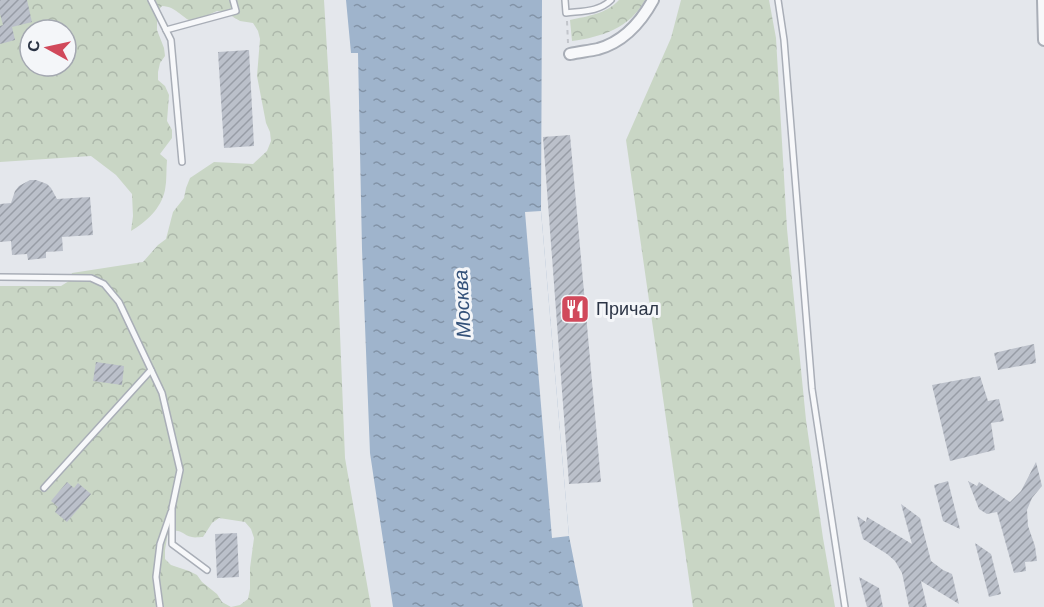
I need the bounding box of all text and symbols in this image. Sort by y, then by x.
north arrow [18,18,78,78]
text: С [22,38,43,53]
water label: Москва [447,269,475,339]
restaurant icon: Причал [559,293,591,325]
place label: Причал [596,297,659,319]

